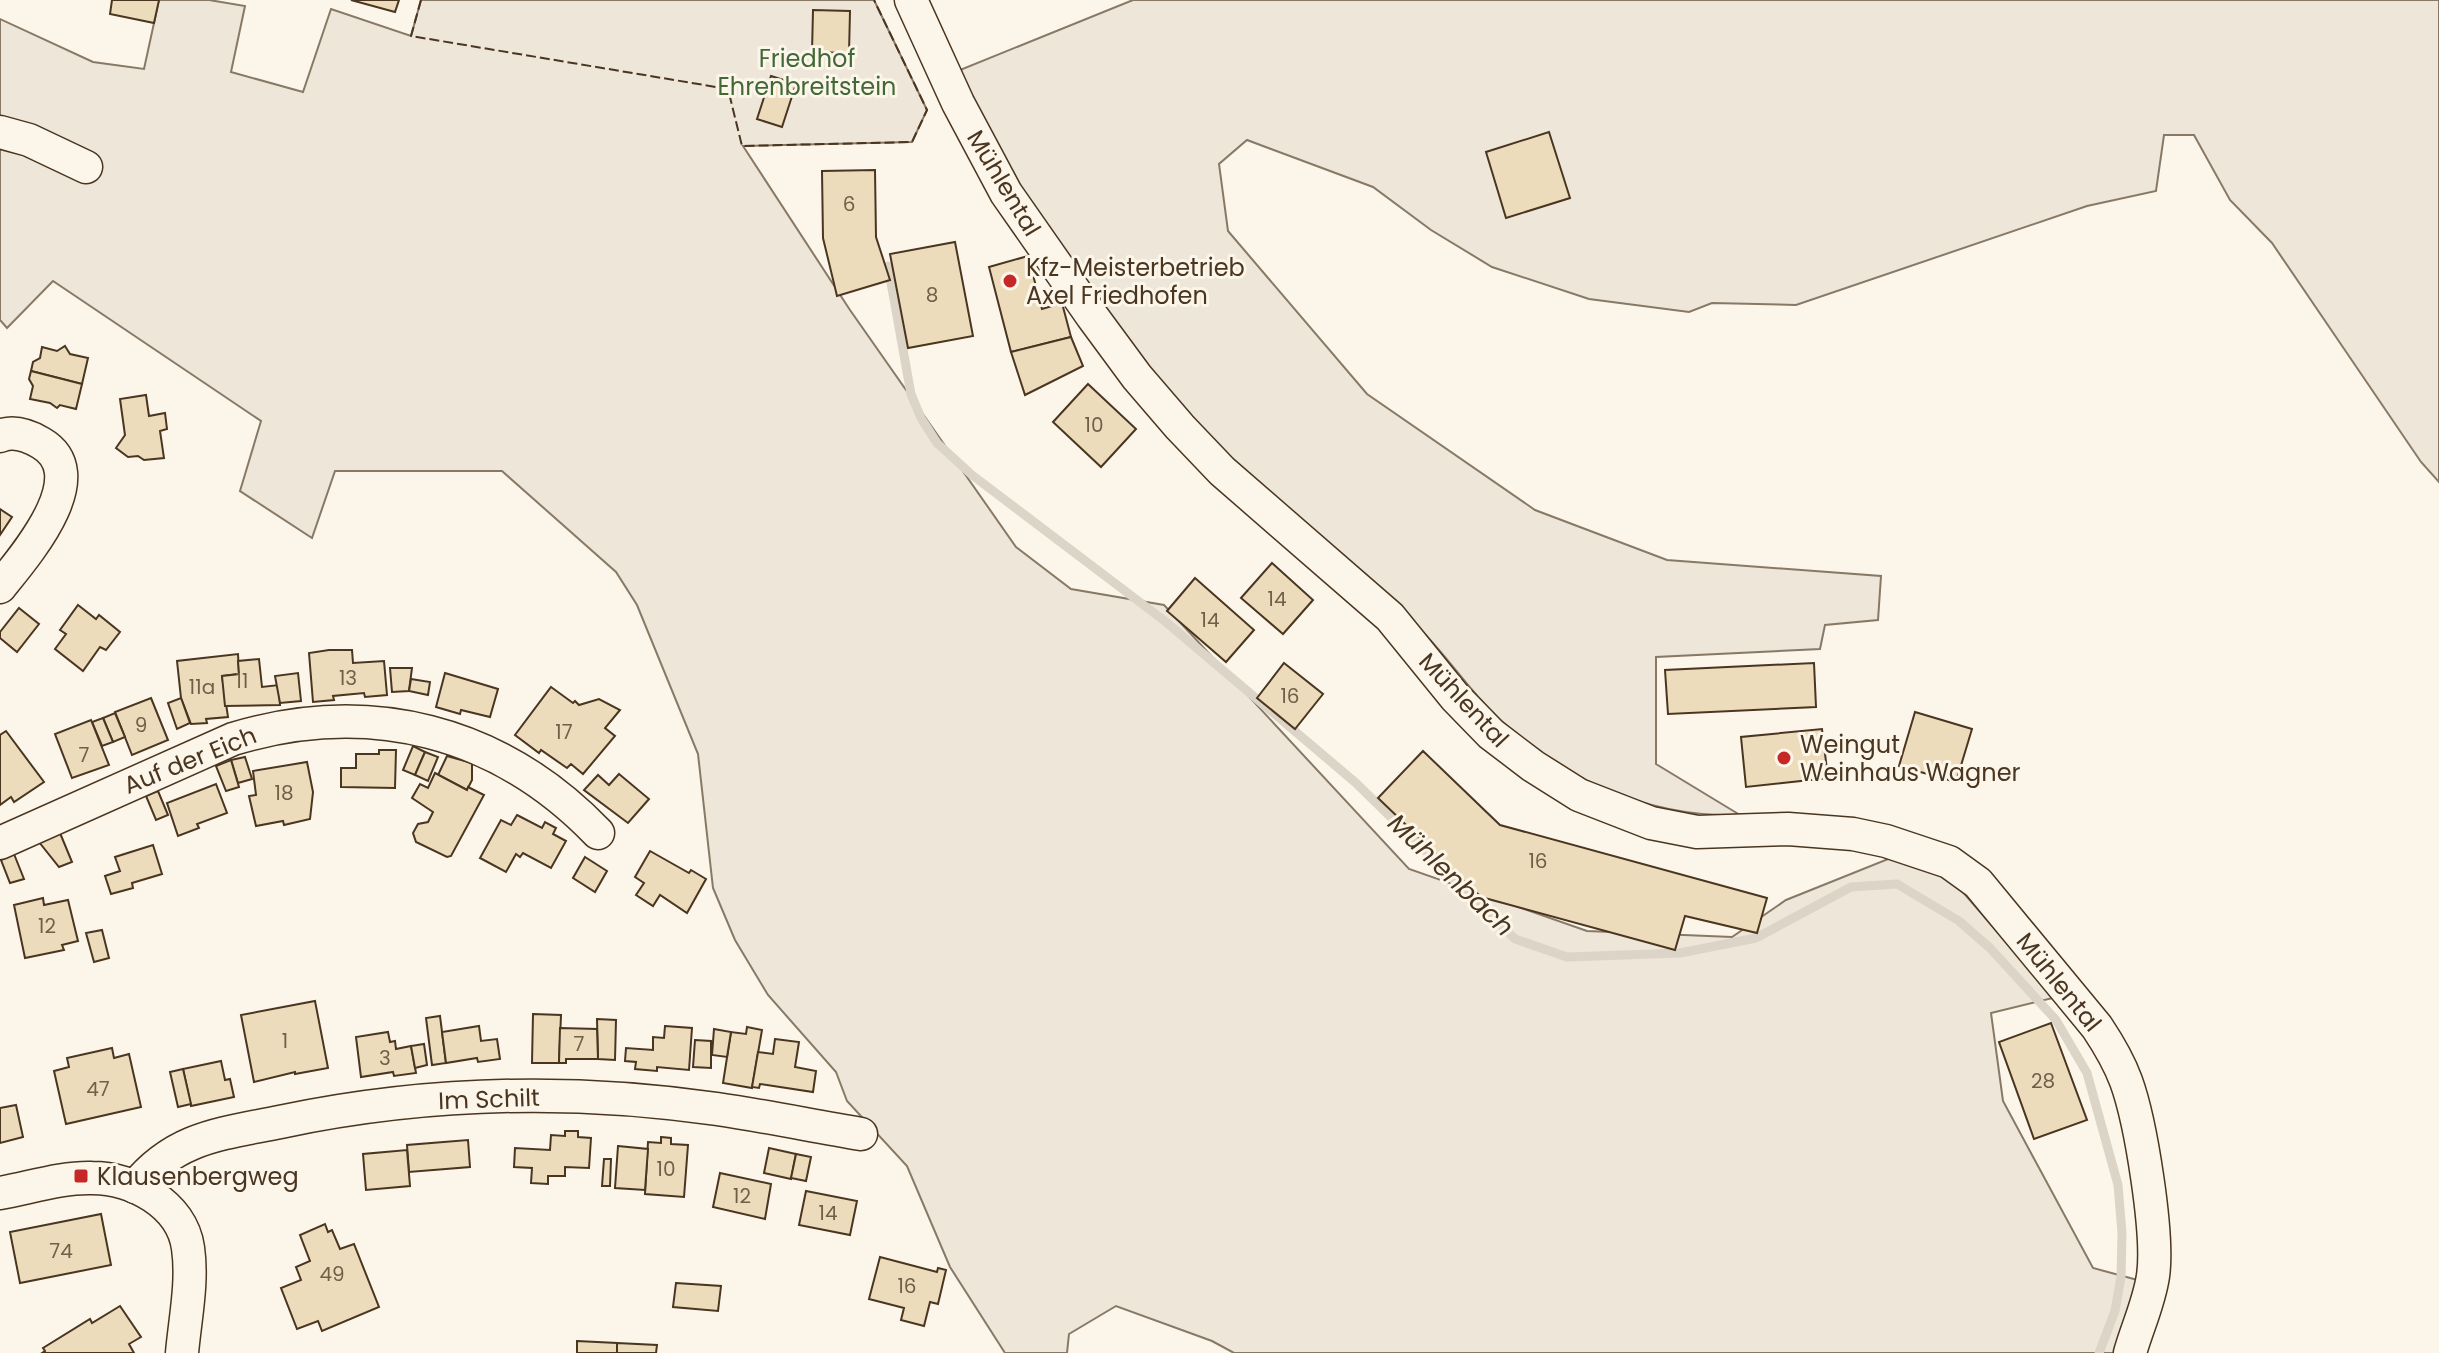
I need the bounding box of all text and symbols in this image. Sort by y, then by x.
park label: Friedhof Ehrenbreitstein [718,42,896,103]
street label: Mühlental [959,124,1049,242]
house number: 6 [843,190,855,218]
place label: Kfz-Meisterbetrieb Axel Friedhofen [1026,251,1245,312]
marker: Kfz-Meisterbetrieb Axel Friedhofen [1001,272,1019,290]
house number: 8 [926,281,938,309]
house number: 10 [1085,411,1103,439]
house number: 14 [1268,585,1286,613]
house number: 14 [1201,606,1219,634]
street label: Mühlental [1412,645,1516,755]
house number: 13 [339,664,357,692]
house number: 11 [236,667,248,695]
house number: 11a [189,673,215,701]
house number: 16 [1280,682,1300,710]
house number: 9 [135,711,147,739]
street label: Auf der Eich [119,718,261,802]
house number: 17 [555,718,573,746]
place label: Weingut Weinhaus Wagner [1800,728,2021,789]
house number: 7 [79,741,90,769]
marker: Weingut Weinhaus Wagner [1775,749,1793,767]
house number: 18 [274,779,294,807]
water label: Mühlenbach [1380,806,1522,944]
house number: 16 [1528,847,1548,875]
house number: 12 [38,912,56,940]
street label: Mühlental [2009,926,2109,1038]
house number: 1 [282,1027,288,1055]
house number: 7 [574,1030,585,1058]
house number: 3 [379,1044,391,1072]
house number: 28 [2031,1067,2055,1095]
house number: 47 [86,1075,110,1103]
street label: Im Schilt [438,1081,540,1117]
house number: 10 [657,1155,675,1183]
place label: Klausenbergweg [97,1160,299,1193]
marker: Klausenbergweg [72,1167,90,1185]
house number: 12 [733,1182,751,1210]
house number: 14 [819,1199,837,1227]
house number: 74 [49,1237,73,1265]
house number: 49 [319,1260,345,1288]
house number: 16 [897,1272,917,1300]

